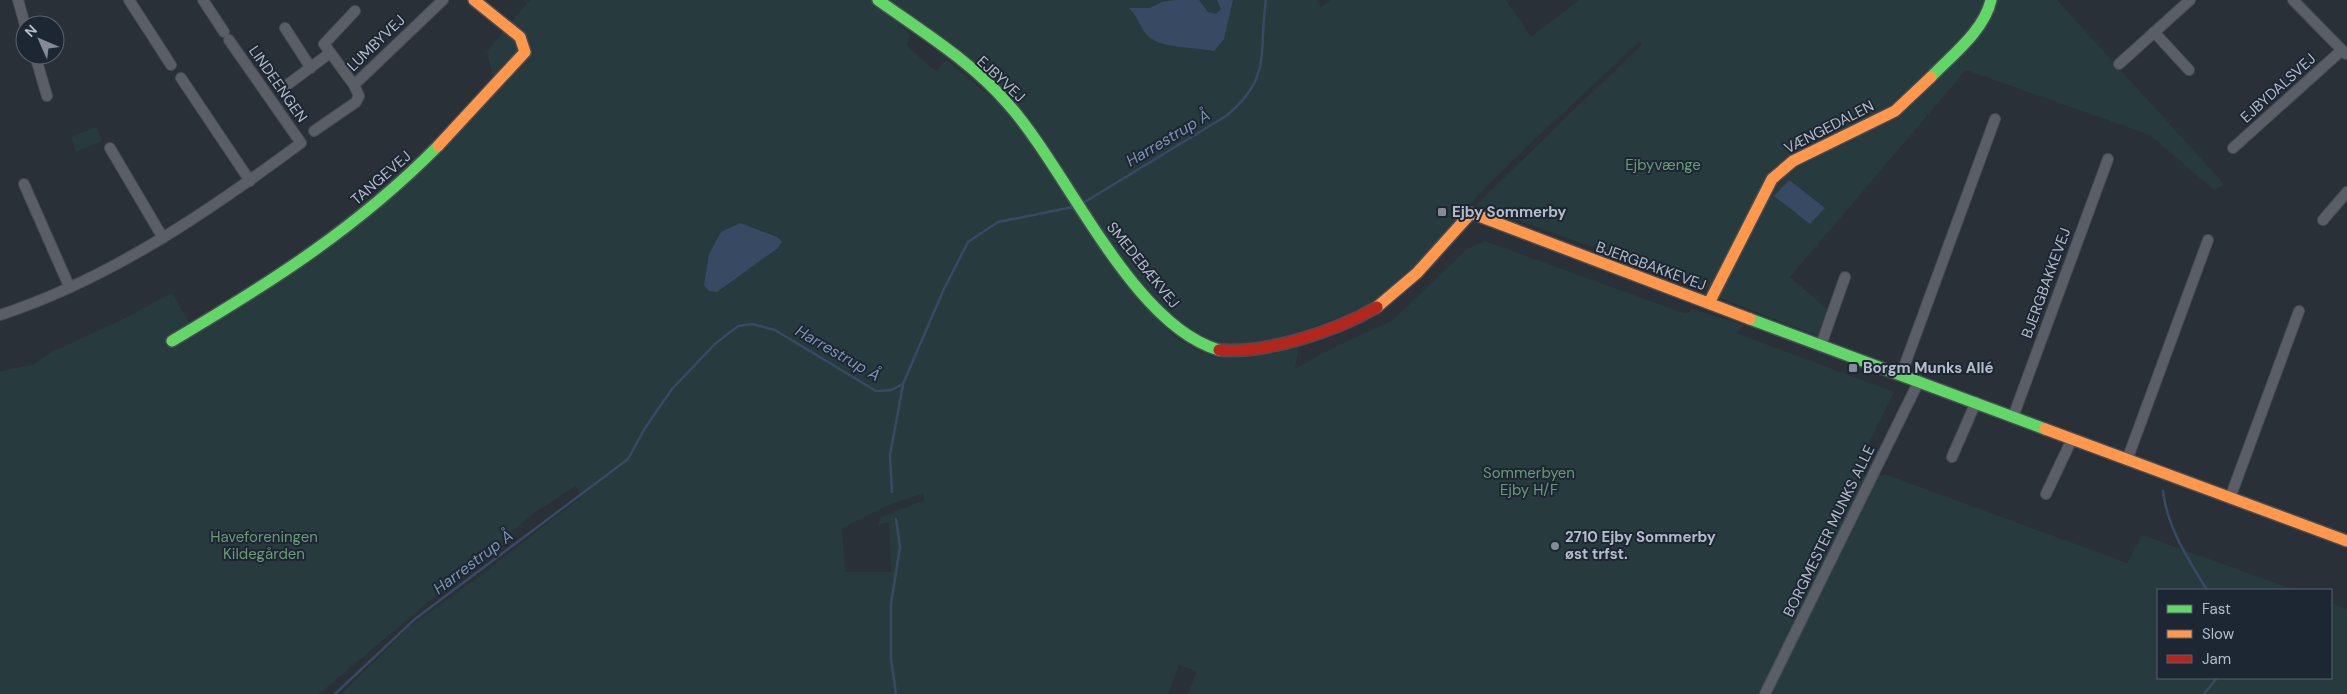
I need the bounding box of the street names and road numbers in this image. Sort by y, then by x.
street label: LUMBYVEJ [343,10,409,76]
street label: LINDEENGEN [244,42,312,126]
street label: EJBYDALSVEJ [2236,49,2320,127]
street label: EJBYVEJ [972,51,1030,107]
street label: VÆNGEDALEN [1781,96,1877,158]
street label: TANGEVEJ [347,146,415,210]
street label: SMEDEBÆKVEJ [1102,218,1184,312]
street label: BJERGBAKKEVEJ [2017,225,2075,341]
street label: BJERGBAKKEVEJ [1593,237,1709,295]
street label: BORGMESTER MUNKS ALLE [1779,442,1879,620]

